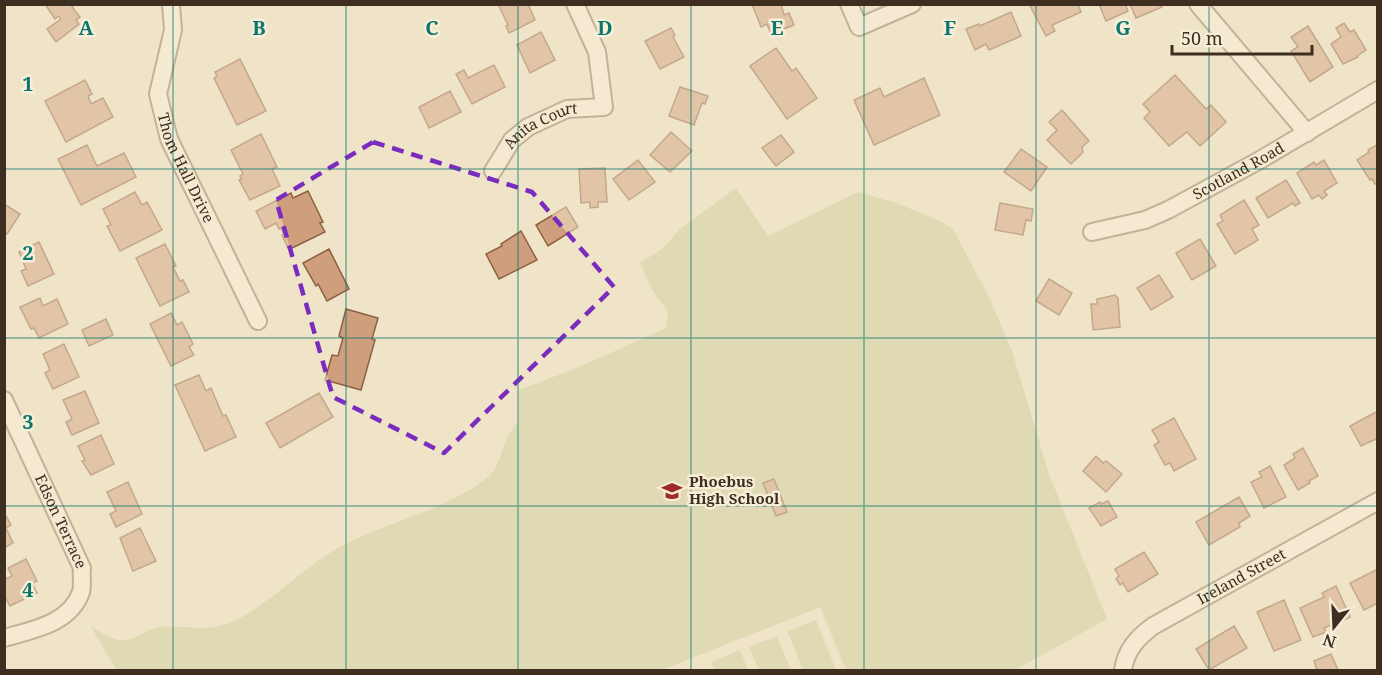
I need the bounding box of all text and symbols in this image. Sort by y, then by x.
text: A [78,14,94,41]
text: B [252,14,266,41]
text: C [425,14,439,41]
text: D [597,14,613,41]
text: E [770,14,784,41]
text: F [944,14,956,41]
text: G [1115,14,1131,41]
scale bar [1172,18,1312,56]
text: 50 m [1181,26,1223,50]
text: 1 [22,70,34,97]
street label: Anita Court [498,97,578,152]
street label: Thom Hall Drive [154,111,219,226]
street label: Scotland Road [1189,137,1288,204]
text: 2 [22,239,34,266]
text: 3 [22,408,34,435]
street label: Edson Terrace [31,471,92,571]
place label: Phoebus High School [689,471,780,508]
school or university icon: Phoebus High School [660,479,684,503]
street label: Ireland Street [1193,543,1289,609]
text: 4 [22,576,34,603]
north arrow [1304,597,1364,657]
text: N [1320,629,1339,654]

